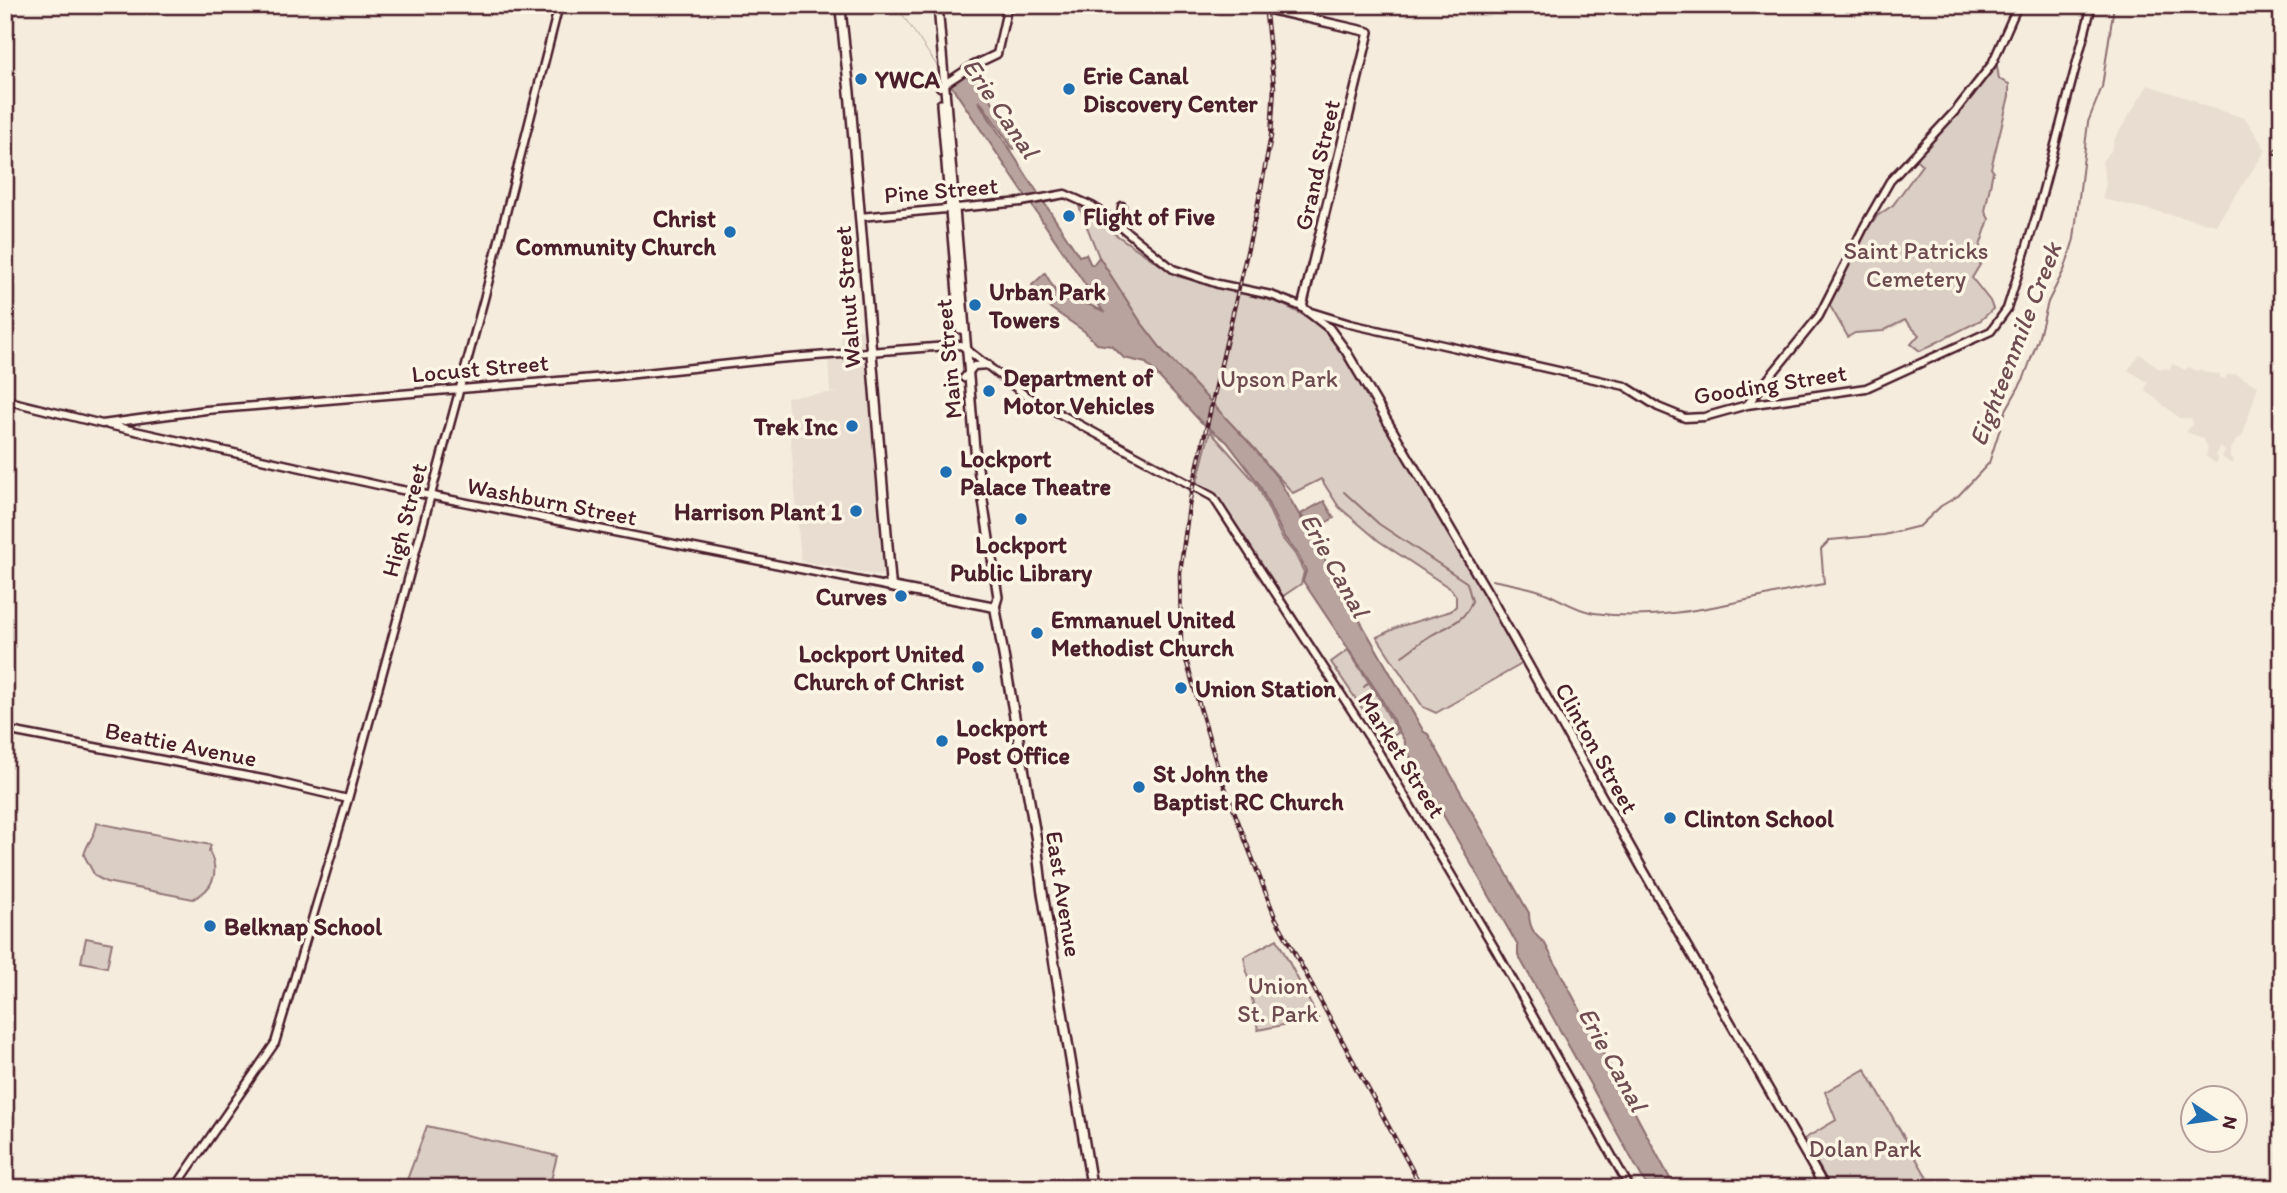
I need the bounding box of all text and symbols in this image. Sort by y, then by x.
water label: Erie Canal [956,52,1047,166]
place label: Erie Canal Discovery Center [1083,61,1259,119]
place label: YWCA [874,65,941,94]
marker: YWCA [853,71,869,87]
marker: Erie Canal Discovery Center [1061,81,1077,97]
street label: Grand Street [1288,97,1346,233]
street label: Pine Street [883,171,999,209]
place label: Flight of Five [1083,202,1215,232]
place label: Christ Community Church [516,204,716,262]
marker: Flight of Five [1061,208,1077,224]
marker: Christ Community Church [722,224,738,240]
street label: Walnut Street [828,225,866,369]
park label: Saint Patricks Cemetery [1844,236,1988,293]
water label: Eighteenmile Creek [1962,236,2069,450]
place label: Urban Park Towers [988,277,1106,334]
marker: Urban Park Towers [967,297,983,313]
street label: Main Street [928,298,968,420]
street label: Locust Street [410,348,550,388]
street label: Gooding Street [1692,358,1848,410]
place label: Department of Motor Vehicles [1003,363,1155,420]
park label: Upson Park [1220,364,1338,393]
marker: Department of Motor Vehicles [981,383,997,399]
place label: Trek Inc [753,412,838,441]
marker: Trek Inc [844,418,860,434]
place label: Lockport Palace Theatre [960,444,1111,501]
street label: High Street [375,460,433,580]
marker: Lockport Palace Theatre [938,464,954,480]
street label: Washburn Street [465,470,639,532]
place label: Harrison Plant 1 [674,497,843,526]
marker: Harrison Plant 1 [848,503,864,519]
water label: Erie Canal [1293,507,1378,624]
marker: Lockport Public Library [1013,511,1029,527]
place label: Lockport Public Library [950,530,1093,588]
place label: Curves [816,582,887,611]
marker: Curves [893,588,909,604]
place label: Emmanuel United Methodist Church [1051,605,1236,662]
marker: Emmanuel United Methodist Church [1029,625,1045,641]
place label: Lockport United Church of Christ [794,639,964,696]
marker: Lockport United Church of Christ [970,659,986,675]
place label: Union Station [1195,674,1336,703]
street label: Clinton Street [1549,677,1645,819]
marker: Union Station [1173,680,1189,696]
street label: Market Street [1352,687,1452,823]
place label: Lockport Post Office [956,713,1070,770]
street label: Beattie Avenue [103,715,259,773]
marker: Lockport Post Office [934,733,950,749]
place label: St John the Baptist RC Church [1153,759,1344,817]
marker: St John the Baptist RC Church [1131,779,1147,795]
place label: Clinton School [1684,804,1834,833]
marker: Clinton School [1662,810,1678,826]
street label: East Avenue [1040,829,1088,959]
place label: Belknap School [224,912,382,942]
marker: Belknap School [202,918,218,934]
park label: Union St. Park [1237,971,1319,1028]
water label: Erie Canal [1571,1001,1656,1118]
north arrow [2178,1084,2248,1154]
text: N [2217,1114,2243,1132]
park label: Dolan Park [1808,1134,1922,1163]

